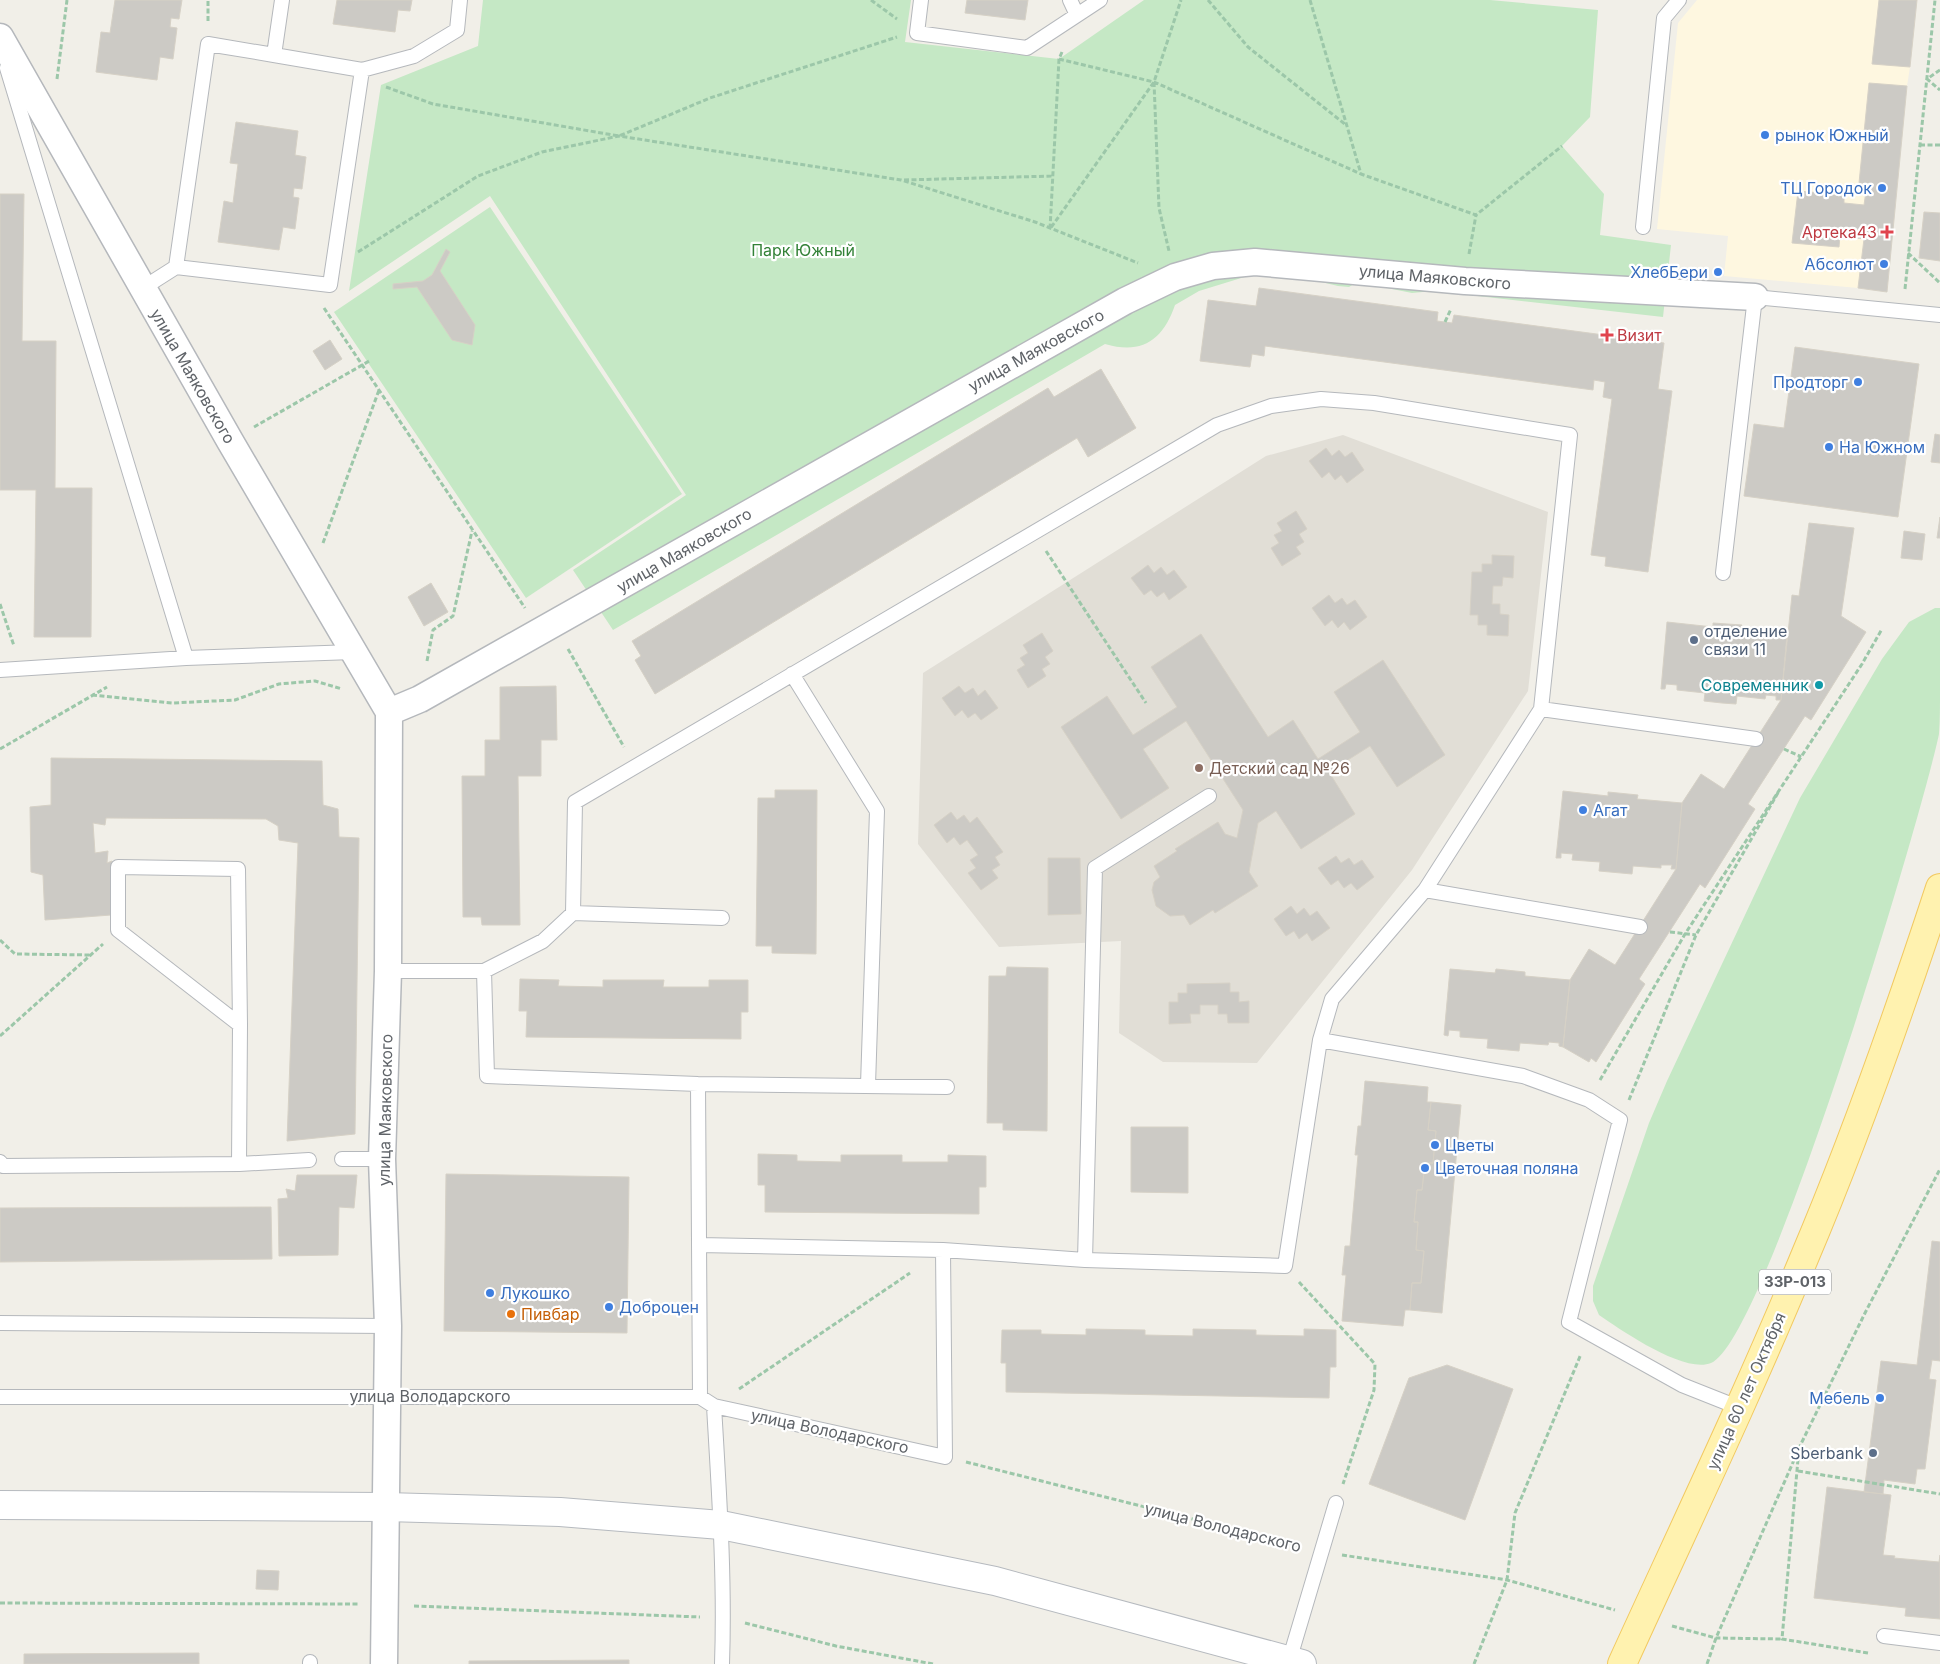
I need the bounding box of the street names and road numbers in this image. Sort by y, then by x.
street label: улица Маяковского [1358,260,1512,294]
street label: улица Маяковского [964,304,1108,396]
street label: улица Маяковского [146,305,240,447]
street label: улица Маяковского [613,503,755,597]
street label: улица Маяковского [374,1034,396,1186]
road number: 33Р-013 [1759,1270,1831,1294]
street label: улица 60 лет Октября [1702,1309,1790,1473]
street label: улица Володарского [349,1386,511,1406]
street label: улица Володарского [749,1404,911,1458]
street label: улица Володарского [1142,1498,1304,1556]

